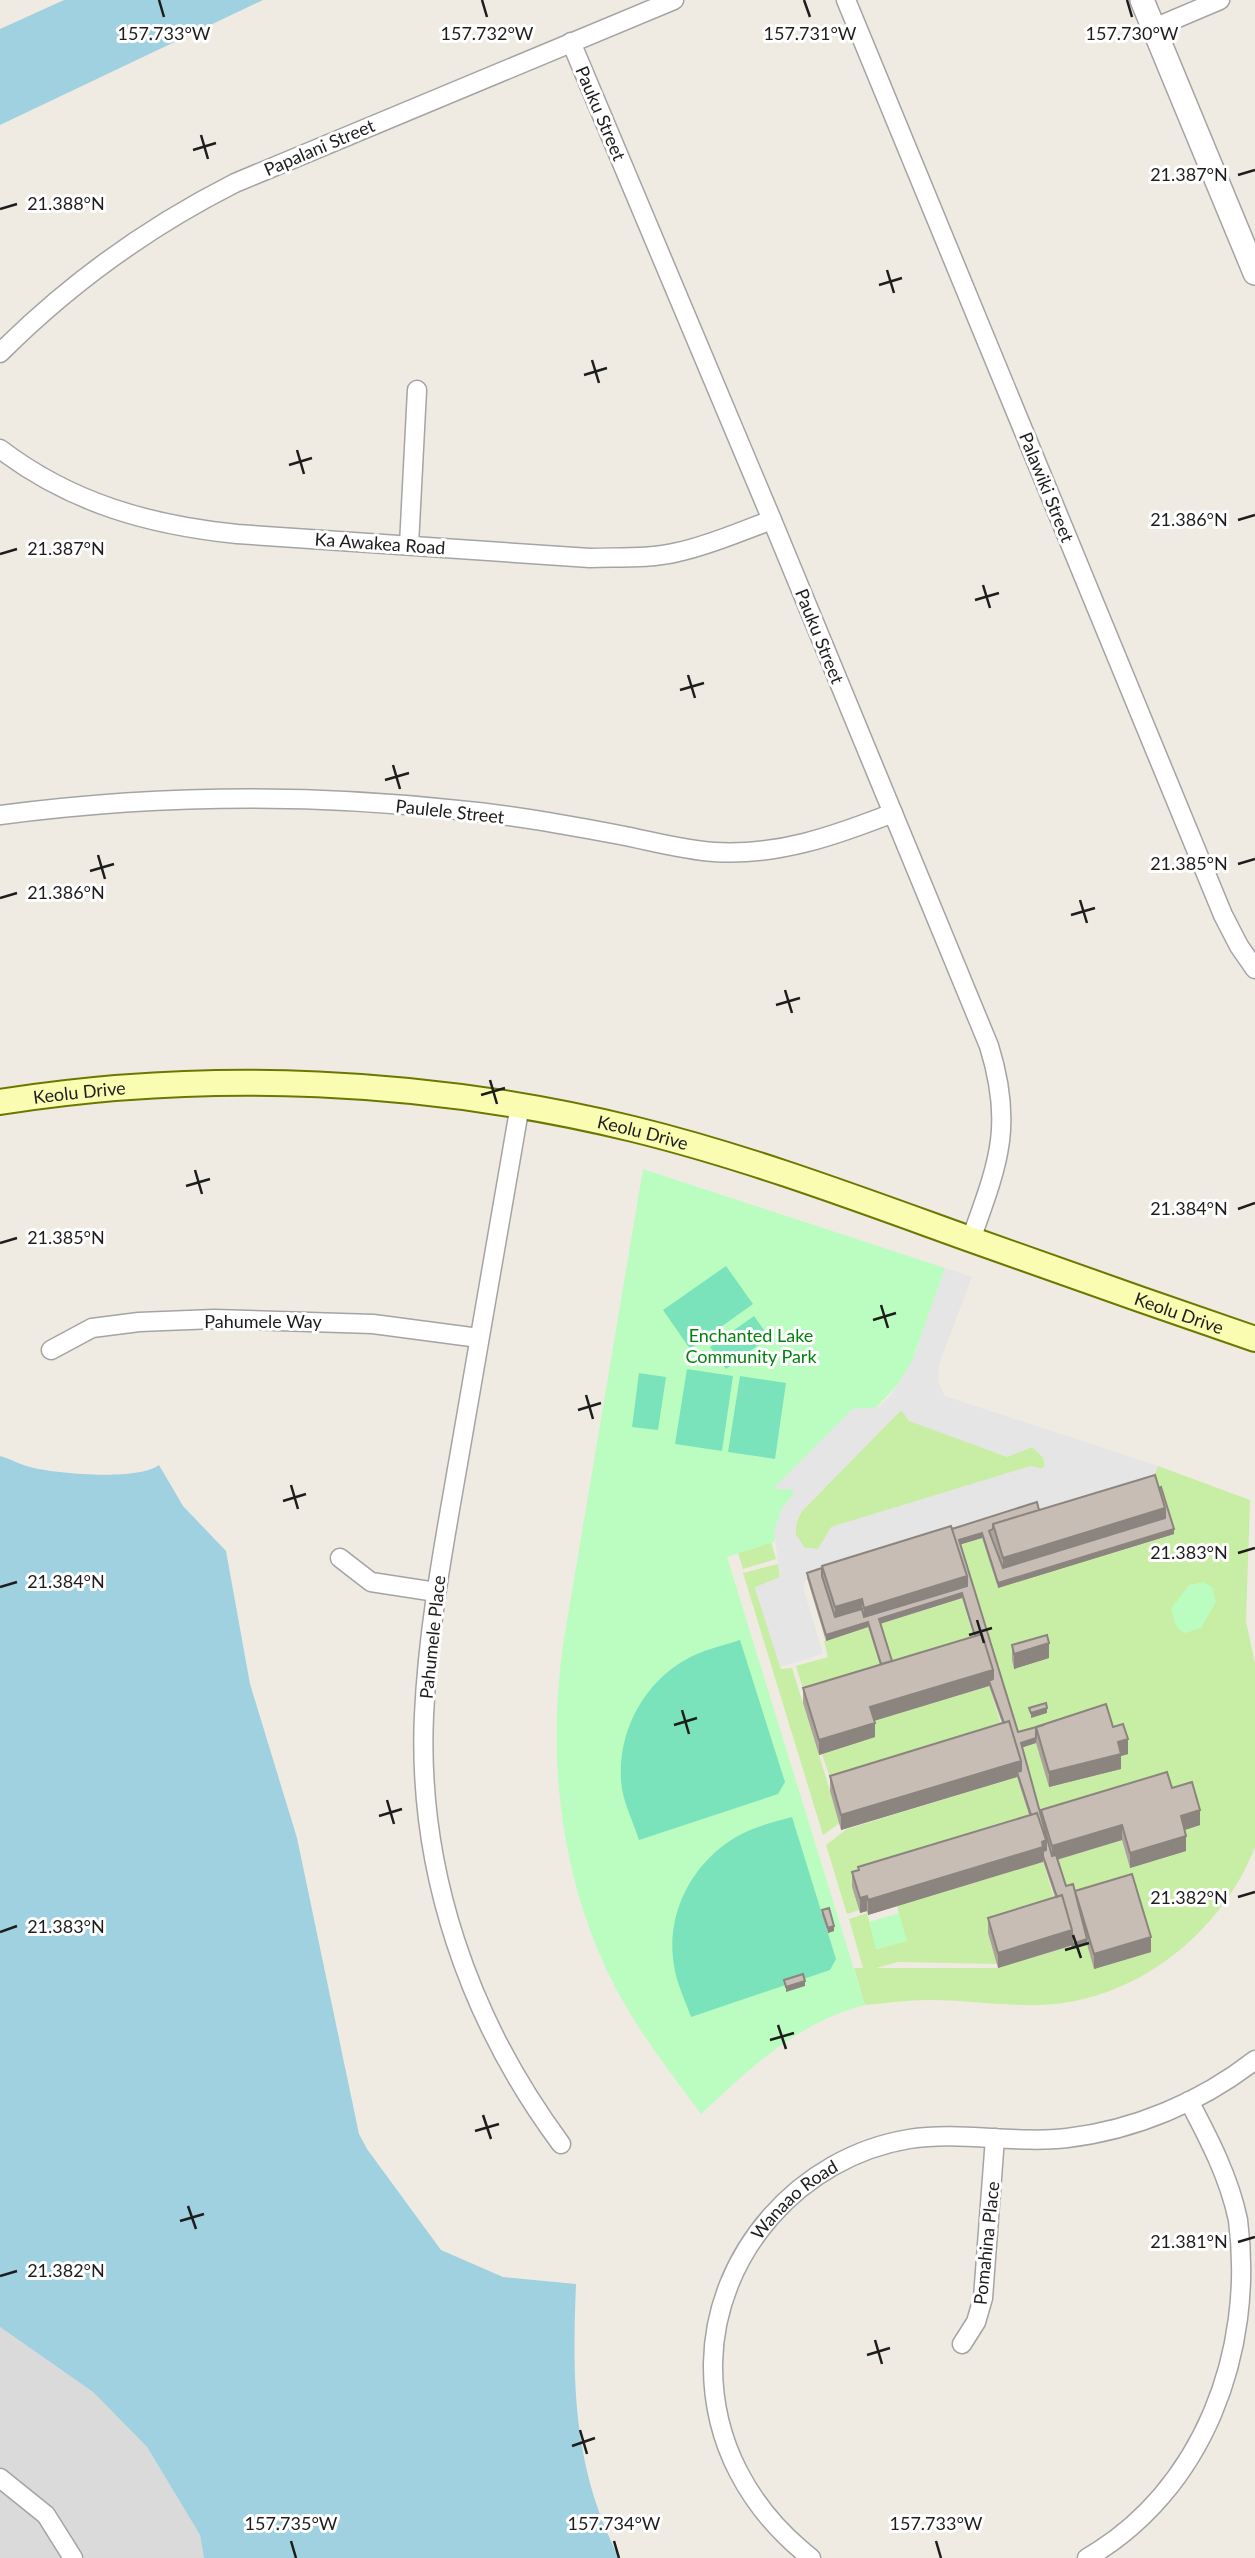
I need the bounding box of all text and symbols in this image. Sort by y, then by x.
text: 157.733°W [118,22,211,44]
text: 157.732°W [441,22,534,44]
text: 157.731°W [764,22,857,44]
text: 157.730°W [1086,22,1179,44]
street label: Pauku Street [571,62,631,164]
street label: Papalani Street [260,114,378,180]
text: 21.387°N [1150,163,1228,185]
text: 21.388°N [27,192,105,214]
street label: Palawiki Street [1015,429,1079,546]
text: 21.386°N [1150,508,1228,530]
street label: Ka Awakea Road [314,527,446,559]
text: 21.387°N [27,537,105,559]
street label: Pauku Street [791,585,849,687]
street label: Paulele Street [395,794,506,828]
text: 21.385°N [1150,852,1228,874]
text: 21.386°N [27,881,105,903]
street label: Keolu Drive [32,1076,126,1108]
street label: Keolu Drive [595,1110,691,1154]
text: 21.384°N [1150,1197,1228,1219]
text: 21.385°N [27,1226,105,1248]
street label: Keolu Drive [1132,1287,1227,1338]
street label: Pahumele Way [204,1310,323,1332]
park label: Enchanted Lake Community Park [685,1324,817,1367]
text: 21.383°N [1150,1541,1228,1563]
text: 21.384°N [27,1570,105,1592]
street label: Pahumele Place [415,1574,449,1700]
text: 21.382°N [1150,1886,1228,1908]
text: 21.383°N [27,1915,105,1937]
street label: Wanaao Road [746,2155,841,2243]
street label: Pomahina Place [969,2180,1003,2306]
text: 21.381°N [1150,2230,1228,2252]
text: 21.382°N [27,2259,105,2281]
text: 157.735°W [245,2512,338,2534]
text: 157.734°W [568,2512,661,2534]
text: 157.733°W [890,2512,983,2534]

